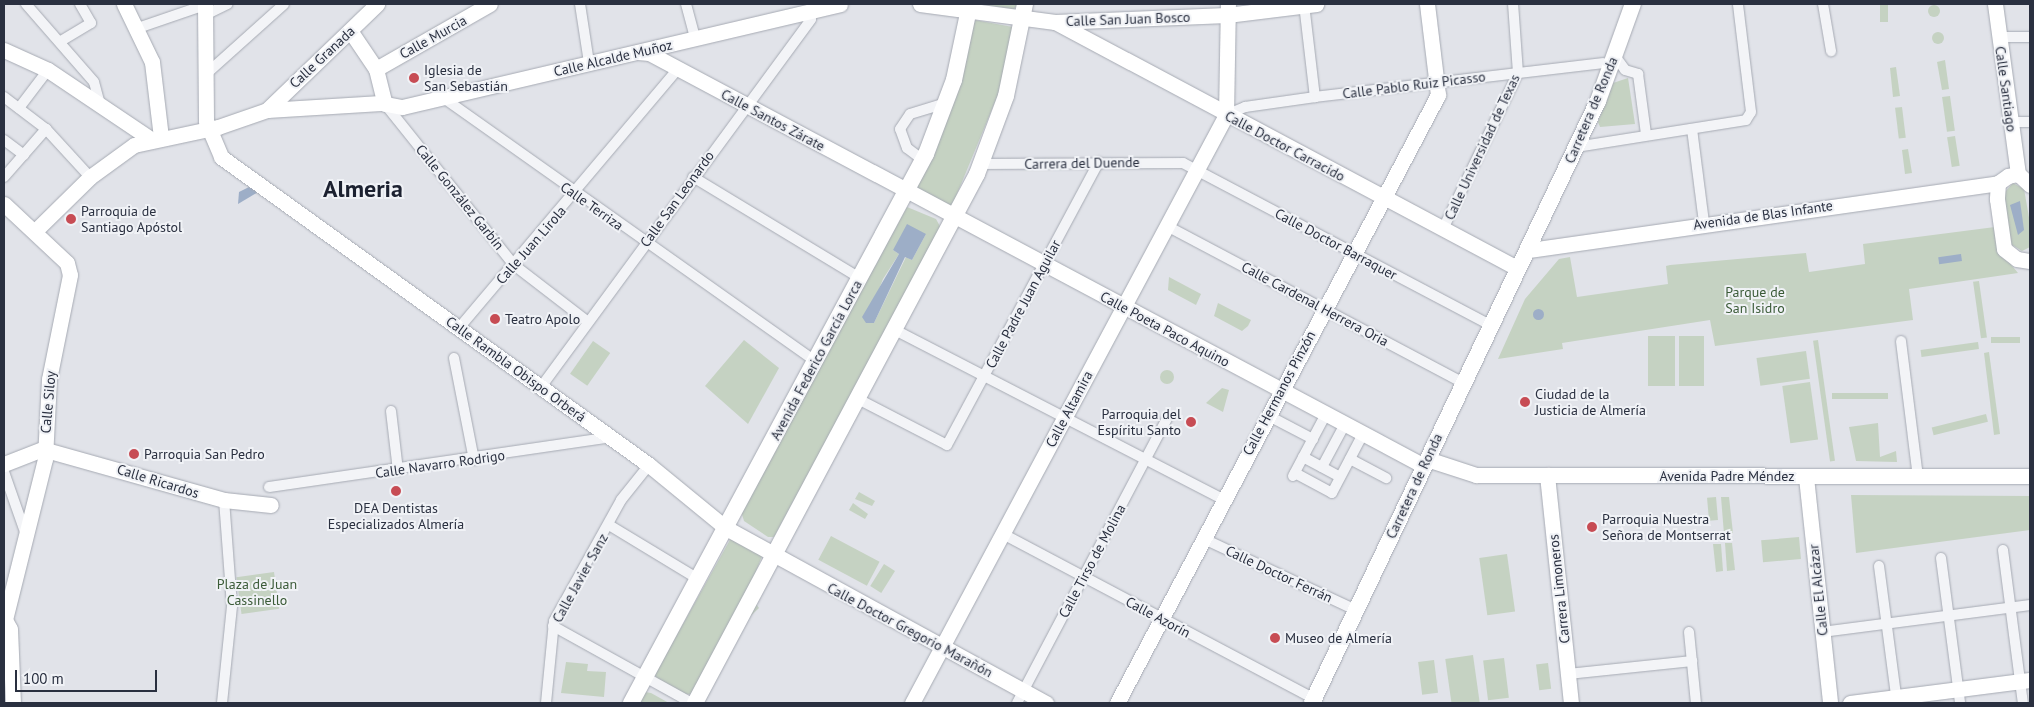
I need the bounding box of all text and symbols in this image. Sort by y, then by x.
street label: Calle San Juan Bosco [1065,8,1191,30]
street label: Calle Murcia [397,12,469,62]
street label: Calle Granada [286,23,358,91]
street label: Calle Alcalde Muñoz [552,36,674,80]
street label: Calle Santiago [1992,45,2020,133]
street label: Carretera de Ronda [1561,54,1621,166]
place label: Iglesia de San Sebastián [424,62,508,94]
street label: Calle Pablo Ruiz Picasso [1341,68,1487,102]
street label: Calle Universidad de Texas [1441,71,1523,223]
marker: Iglesia de San Sebastián [408,72,420,84]
street label: Calle Santos Zárate [718,85,828,155]
street label: Calle Doctor Carracido [1222,107,1348,185]
street label: Calle González Garbín [412,141,508,253]
street label: Calle San Leonardo [636,148,718,250]
street label: Carrera del Duende [1024,154,1140,172]
district label: Almeria [323,175,403,203]
street label: Calle Terriza [557,178,627,234]
street label: Avenida de Blas Infante [1692,197,1834,233]
place label: Parroquia de Santiago Apóstol [81,203,183,236]
street label: Calle Juan Lirola [493,203,569,287]
street label: Calle Doctor Barraquer [1272,205,1400,283]
marker: Parroquia de Santiago Apóstol [65,213,77,225]
street label: Calle Padre Juan Aguilar [982,237,1064,371]
street label: Calle Cardenal Herrera Oria [1239,258,1391,350]
street label: Avenida Federico García Lorca [767,277,865,443]
park label: Parque de San Isidro [1725,284,1785,316]
street label: Calle Poeta Paco Aquino [1097,288,1233,370]
place label: Teatro Apolo [505,311,581,327]
street label: Calle Rambla Obispo Orberá [443,313,589,425]
marker: Teatro Apolo [489,313,501,325]
street label: Calle Hermanos Pinzón [1239,328,1319,458]
street label: Calle Altamira [1042,368,1096,450]
street label: Calle Siloy [37,370,59,434]
place label: Ciudad de la Justicia de Almería [1535,386,1646,418]
marker: Ciudad de la Justicia de Almería [1519,396,1531,408]
place label: Parroquia del Espíritu Santo [1098,406,1181,438]
marker: Parroquia del Espíritu Santo [1185,416,1197,428]
street label: Carretera de Ronda [1382,431,1446,541]
place label: Parroquia San Pedro [144,446,265,462]
street label: Calle Navarro Rodrigo [374,447,506,481]
marker: Parroquia San Pedro [128,448,140,460]
street label: Calle Ricardos [115,461,201,501]
street label: Avenida Padre Méndez [1659,468,1795,484]
marker: DEA Dentistas Especializados Almería [389,484,403,498]
place label: DEA Dentistas Especializados Almería [328,500,464,532]
street label: Calle Tirso de Molina [1055,501,1129,621]
place label: Parroquia Nuestra Señora de Montserrat [1602,511,1731,544]
marker: Parroquia Nuestra Señora de Montserrat [1586,521,1598,533]
street label: Calle Javier Sanz [549,531,611,625]
street label: Carrera Limoneros [1545,534,1573,644]
street label: Calle Doctor Ferrán [1223,542,1335,606]
street label: Calle El Alcázar [1805,543,1831,637]
park label: Plaza de Juan Cassinello [217,576,297,608]
street label: Calle Doctor Gregorio Marañón [824,579,996,681]
street label: Calle Azorín [1123,593,1193,641]
place label: Museo de Almería [1285,630,1392,646]
marker: Museo de Almería [1269,632,1281,644]
scale bar [18,660,160,692]
text: 100 m [23,669,64,688]

